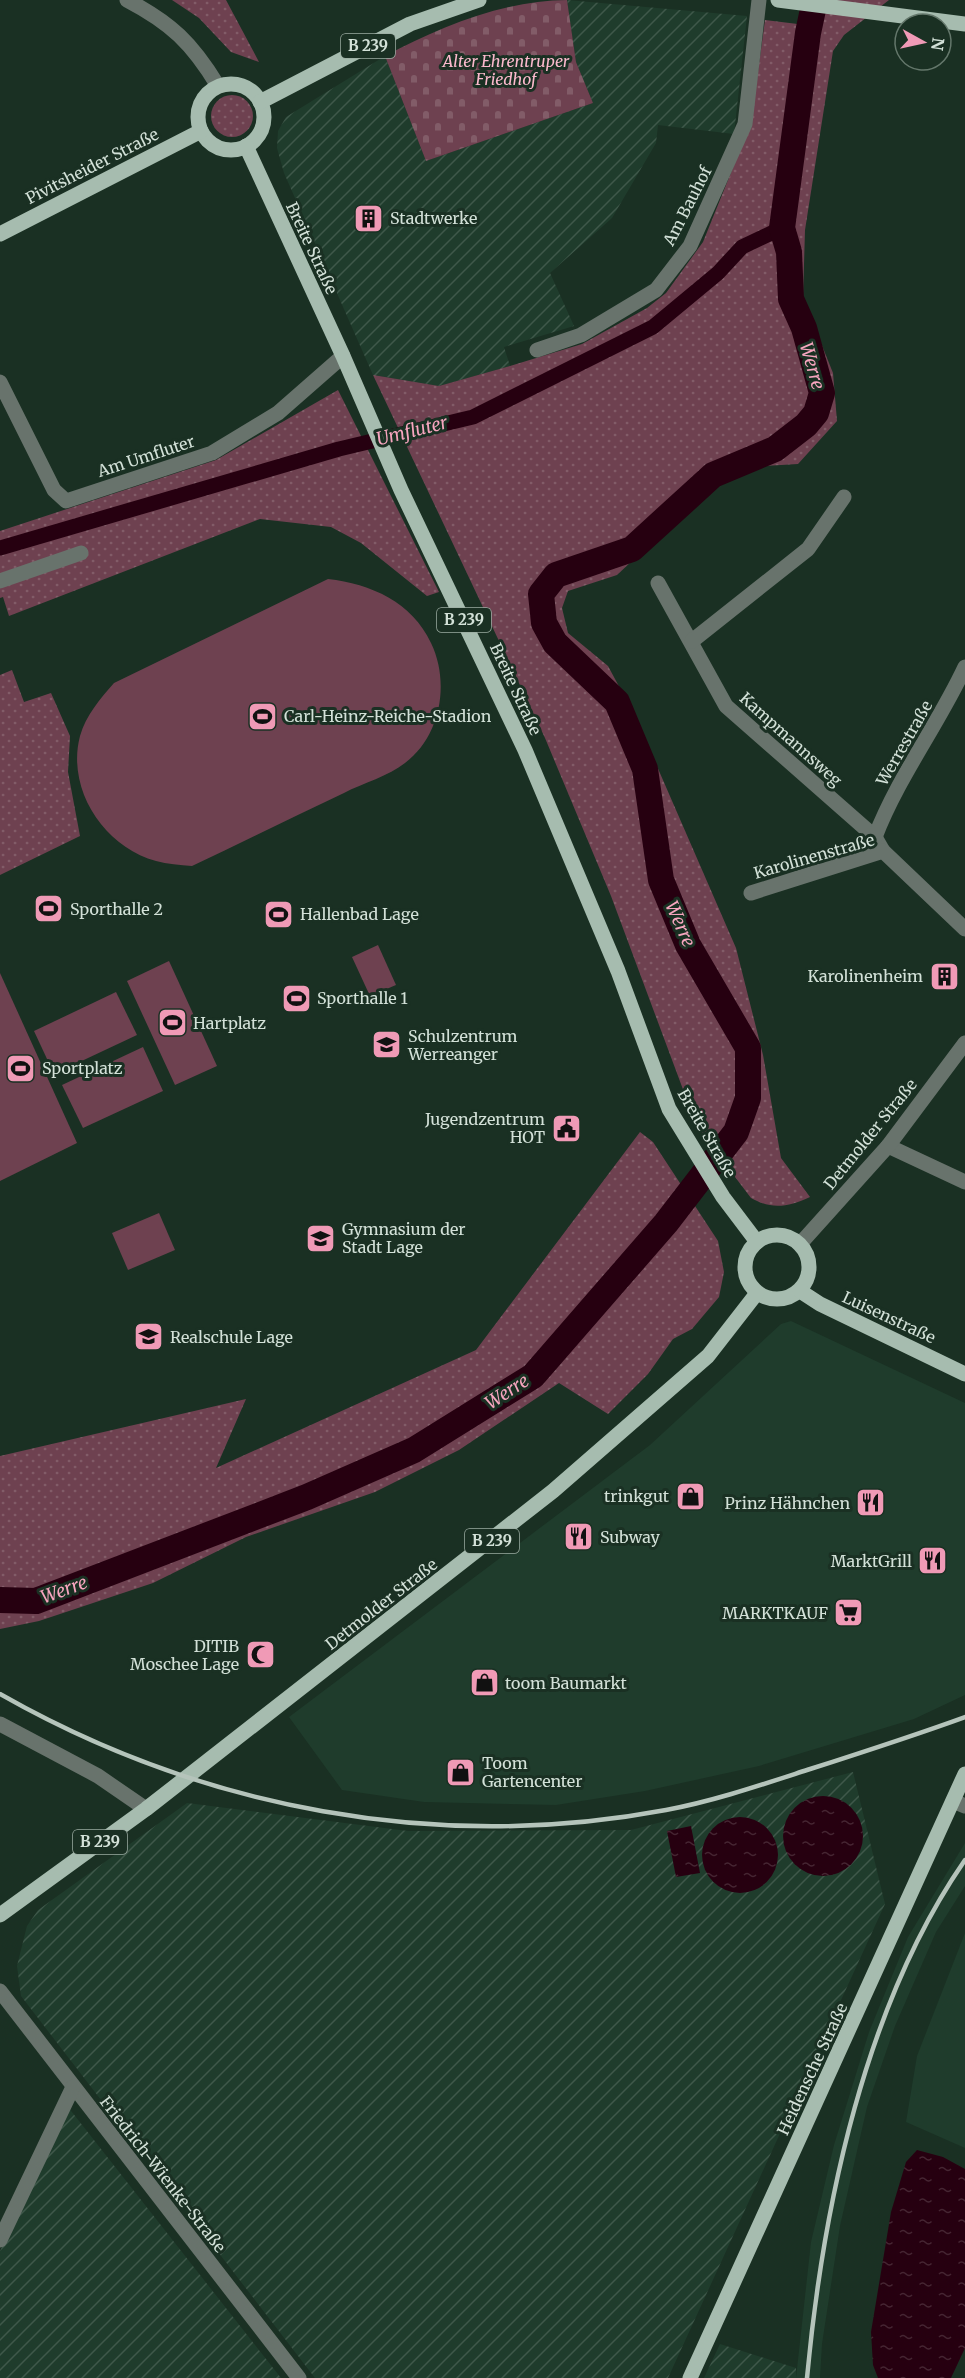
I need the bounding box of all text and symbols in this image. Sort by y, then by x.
north arrow [893,12,953,72]
road number: B 239 [341,34,395,58]
text: N [927,36,949,52]
park label: Alter Ehrentruper Friedhof [441,51,570,89]
street label: Pivitsheider Straße [22,124,162,208]
street label: Am Bauhof [658,162,716,250]
street label: Breite Straße [282,199,342,297]
building icon: Stadtwerke [353,202,385,234]
place label: Stadtwerke [390,208,477,228]
water label: Werre [795,340,830,392]
water label: Umfluter [374,410,451,450]
street label: Am Umfluter [94,431,197,481]
road number: B 239 [437,608,491,632]
street label: Breite Straße [486,640,546,738]
street label: Kampmannsweg [736,688,846,790]
street label: Werrestraße [871,697,936,790]
sports icon: Carl-Heinz-Reiche-Stadion [247,700,279,732]
place label: Carl-Heinz-Reiche-Stadion [284,706,492,726]
street label: Karolinenstraße [751,829,877,883]
sports icon: Sporthalle 2 [33,893,65,925]
water label: Werre [660,897,701,950]
sports icon: Hallenbad Lage [263,898,295,930]
place label: Sporthalle 2 [70,899,163,919]
place label: Hallenbad Lage [300,904,419,924]
building icon: Karolinenheim [928,960,960,992]
place label: Karolinenheim [807,966,923,986]
sports icon: Sporthalle 1 [280,982,312,1014]
place label: Sporthalle 1 [317,988,408,1008]
sports icon: Hartplatz [156,1007,188,1039]
place label: Hartplatz [193,1013,266,1033]
place label: Schulzentrum Werreanger [407,1026,518,1064]
school or university icon: Schulzentrum Werreanger [371,1029,403,1061]
sports icon: Sportplatz [5,1052,37,1084]
place label: Sportplatz [42,1058,123,1078]
street label: Detmolder Straße [819,1075,921,1193]
street label: Breite Straße [674,1085,740,1181]
place label: Jugendzentrum HOT [424,1109,545,1147]
public building icon: Jugendzentrum HOT [550,1112,582,1144]
place label: Gymnasium der Stadt Lage [342,1219,465,1257]
school or university icon: Gymnasium der Stadt Lage [305,1222,337,1254]
street label: Luisenstraße [839,1287,939,1347]
school or university icon: Realschule Lage [133,1321,165,1353]
place label: Realschule Lage [170,1327,293,1347]
water label: Werre [480,1369,533,1414]
shop icon: trinkgut [674,1480,706,1512]
place label: trinkgut [604,1486,670,1506]
restaurant icon: Prinz Hähnchen [855,1487,887,1519]
place label: Prinz Hähnchen [724,1493,850,1513]
restaurant icon: Subway [563,1521,595,1553]
place label: Subway [600,1527,660,1547]
road number: B 239 [465,1529,519,1553]
restaurant icon: MarktGrill [917,1545,949,1577]
place label: MarktGrill [831,1551,912,1571]
street label: Detmolder Straße [321,1554,441,1654]
water label: Werre [37,1571,90,1609]
supermarket icon: MARKTKAUF [833,1597,865,1629]
place label: MARKTKAUF [722,1603,828,1623]
place label: DITIB Moschee Lage [130,1636,239,1674]
mosque icon: DITIB Moschee Lage [244,1639,276,1671]
shop icon: toom Baumarkt [468,1667,500,1699]
place label: toom Baumarkt [505,1673,628,1693]
place label: Toom Gartencenter [482,1753,582,1791]
shop icon: Toom Gartencenter [445,1756,477,1788]
road number: B 239 [73,1830,127,1854]
street label: Heidensche Straße [773,2000,851,2138]
street label: Friedrich-Wienke-Straße [96,2092,230,2256]

